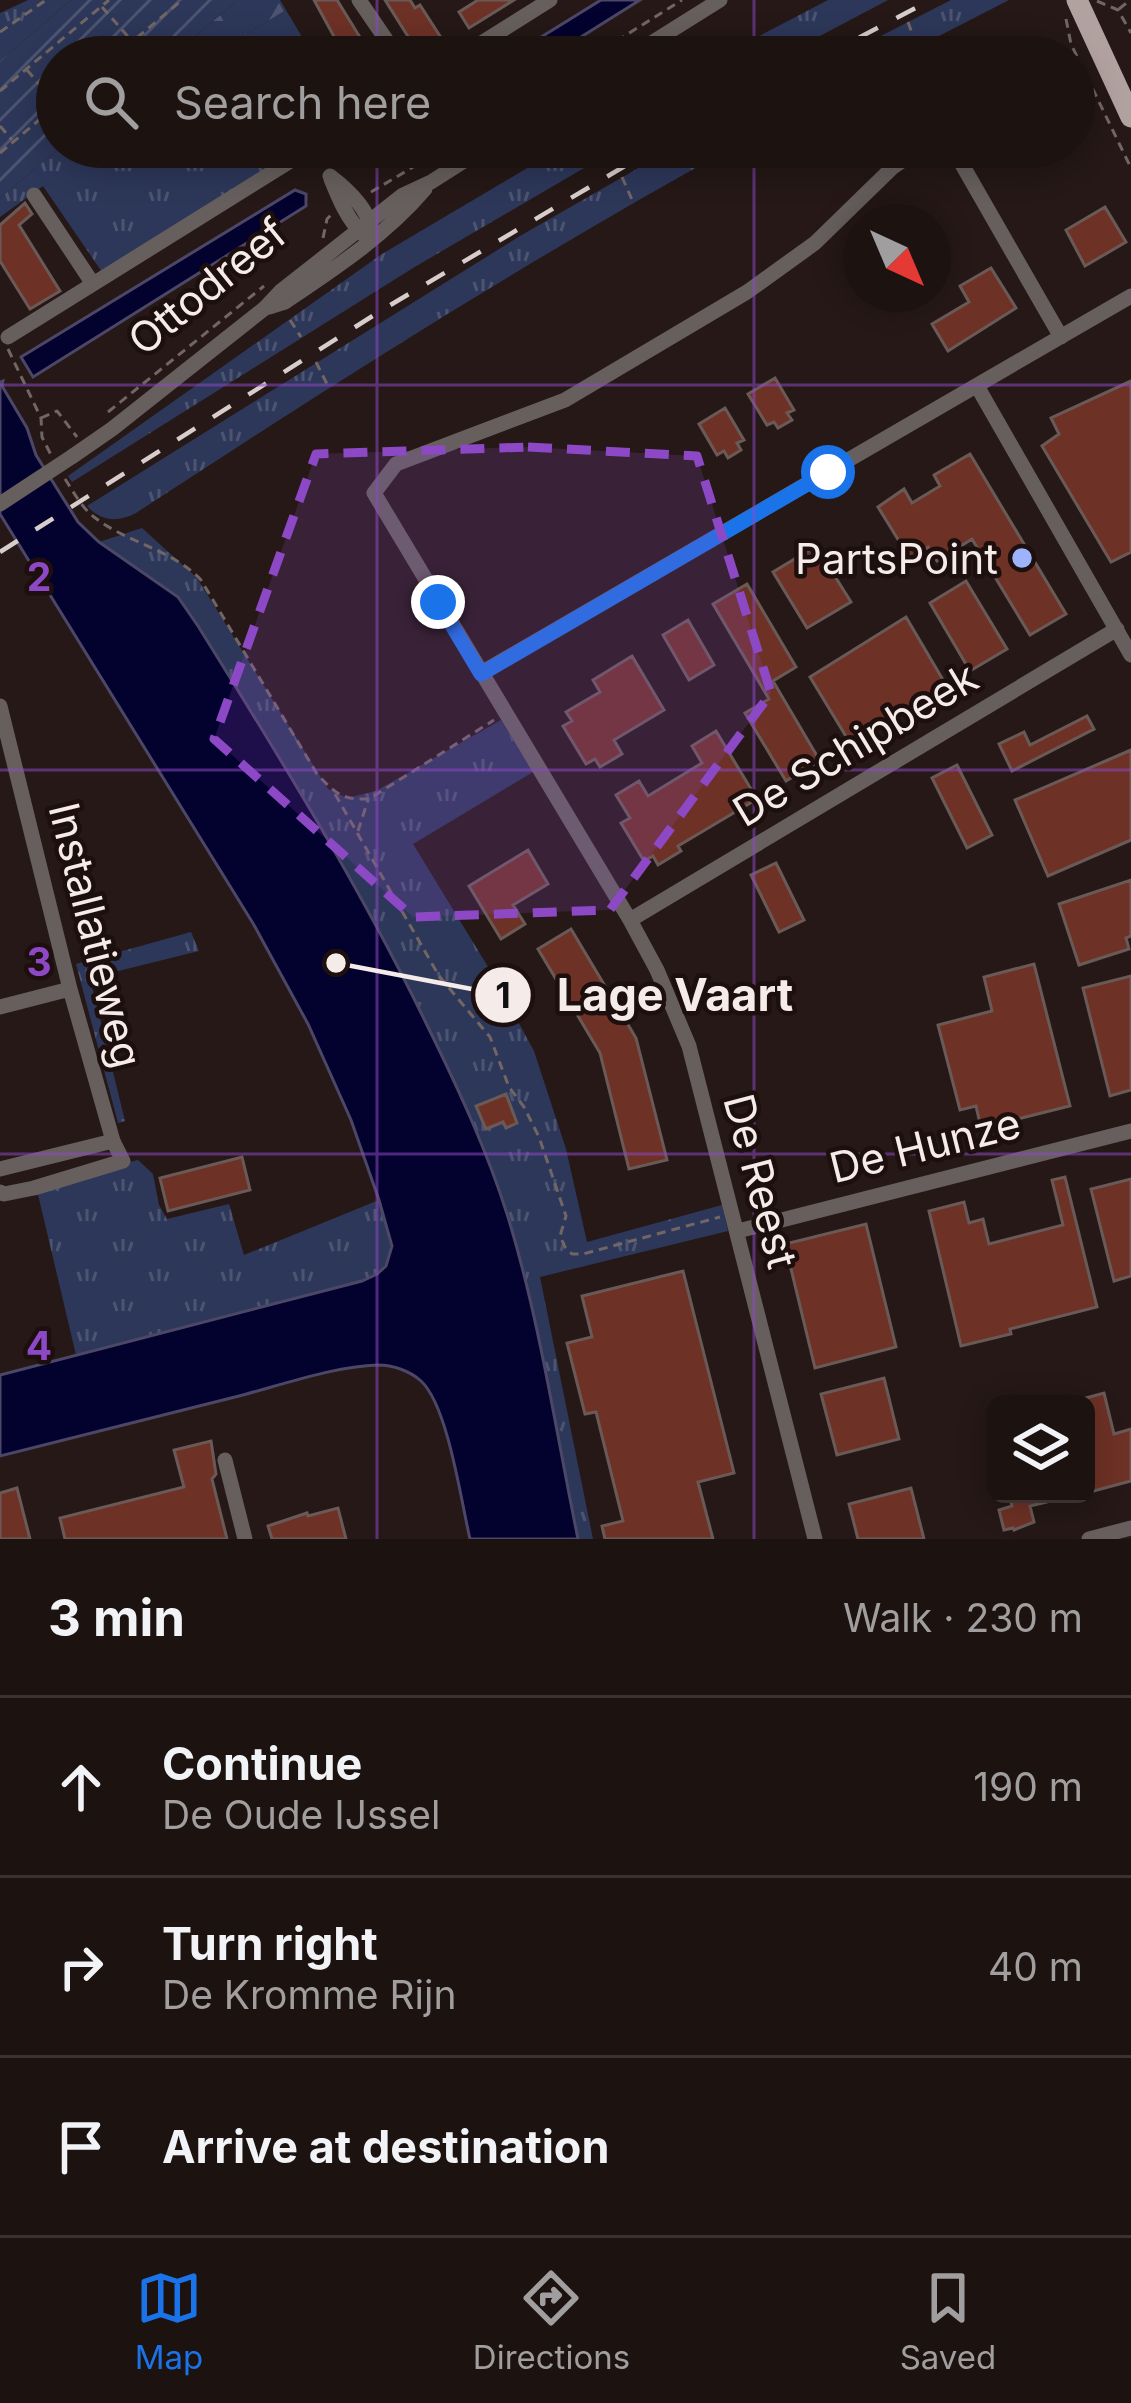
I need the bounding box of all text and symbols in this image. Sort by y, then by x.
search box [36,36,1095,168]
icon: search [78,69,144,135]
text: Search here [174,75,431,130]
north arrow [843,204,951,312]
street label: Ottodreef [118,207,296,365]
route start [801,445,855,499]
place label: PartsPoint [795,533,998,584]
marker: PartsPoint [1009,545,1035,571]
text: 2 [27,553,51,600]
route end [411,575,465,629]
street label: De Schipbeek [724,651,986,837]
street label: Installatieweg [38,797,154,1073]
text: 3 [26,938,52,985]
callout: Lage Vaart [473,955,818,1036]
text: Lage Vaart [557,967,793,1022]
text: 1 [495,973,511,1017]
street label: De Reest [713,1088,809,1274]
street label: De Hunze [824,1097,1026,1193]
text: 4 [26,1322,52,1369]
map controls [987,1395,1095,1503]
button: layers [987,1395,1095,1503]
text: 3 min [48,1587,185,1648]
text: Walk · 230 m [843,1594,1083,1641]
text: Continue [162,1736,362,1791]
icon: ahead [48,1754,114,1820]
text: 190 m [973,1763,1083,1810]
text: De Oude IJssel [162,1791,440,1838]
text: Turn right [162,1916,378,1971]
icon: right [48,1934,114,2000]
text: 40 m [988,1943,1083,1990]
text: De Kromme Rijn [162,1971,457,2018]
icon: arrive [48,2114,114,2180]
text: Arrive at destination [162,2119,609,2174]
tab: Map [135,2265,203,2377]
tab: Directions [473,2265,630,2377]
tab: Saved [900,2265,996,2377]

